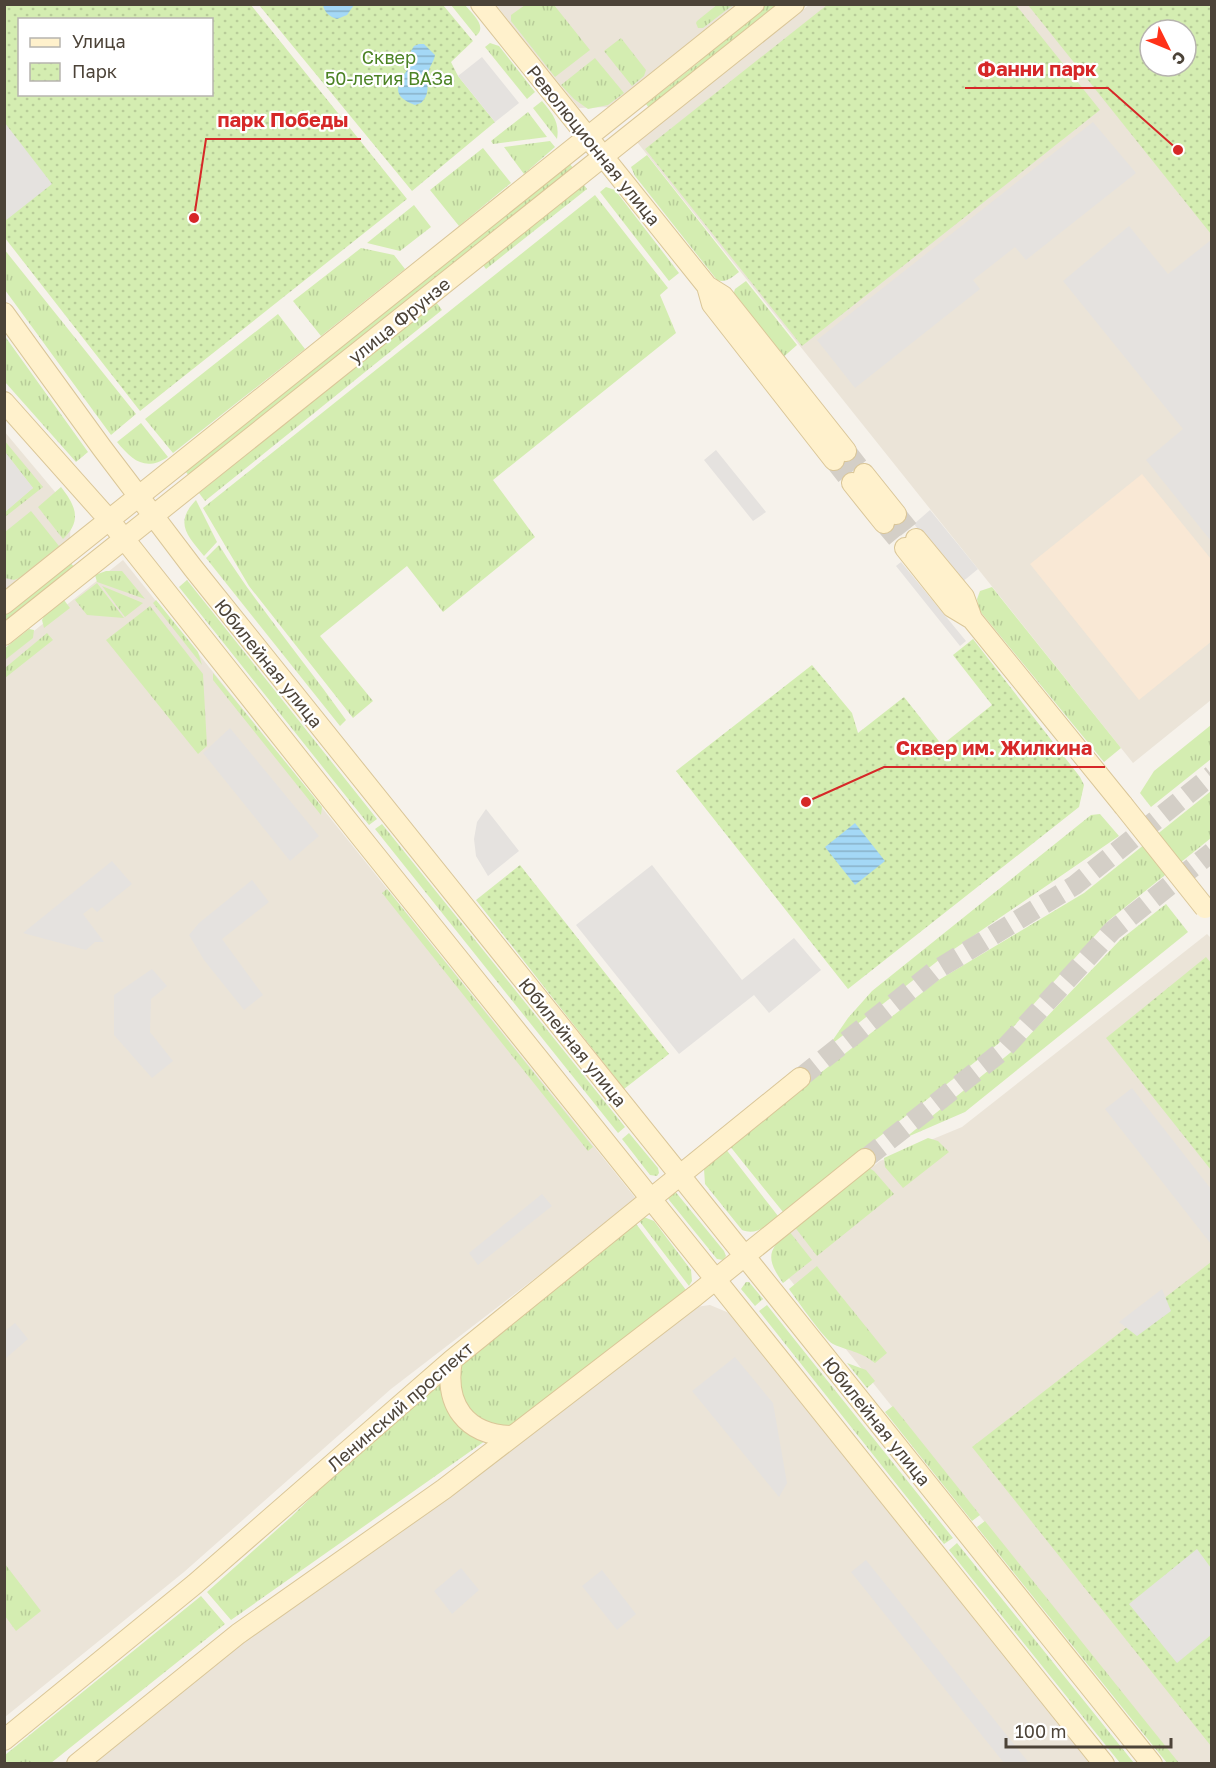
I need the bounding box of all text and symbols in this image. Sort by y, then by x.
legend [18,18,213,96]
north arrow [1138,18,1198,78]
text: Улица [72,30,126,52]
park label: Сквер 50-летия ВАЗа [325,46,453,89]
text: С [1168,47,1190,69]
callout: Фанни парк [965,50,1108,88]
text: Фанни парк [977,56,1097,80]
text: Парк [72,60,117,82]
street label: Революционная улица [523,60,665,230]
callout: парк Победы [206,101,361,139]
text: парк Победы [218,107,349,131]
street label: улица Фрунзе [344,272,454,368]
street label: Юбилейная улица [210,594,328,732]
callout: Сквер им. Жилкина [884,729,1105,767]
text: Сквер им. Жилкина [896,735,1092,759]
street label: Юбилейная улица [514,973,632,1111]
street label: Ленинский проспект [323,1337,477,1475]
street label: Юбилейная улица [818,1352,936,1490]
scale bar [1006,1711,1171,1749]
text: 100 m [1015,1720,1066,1742]

